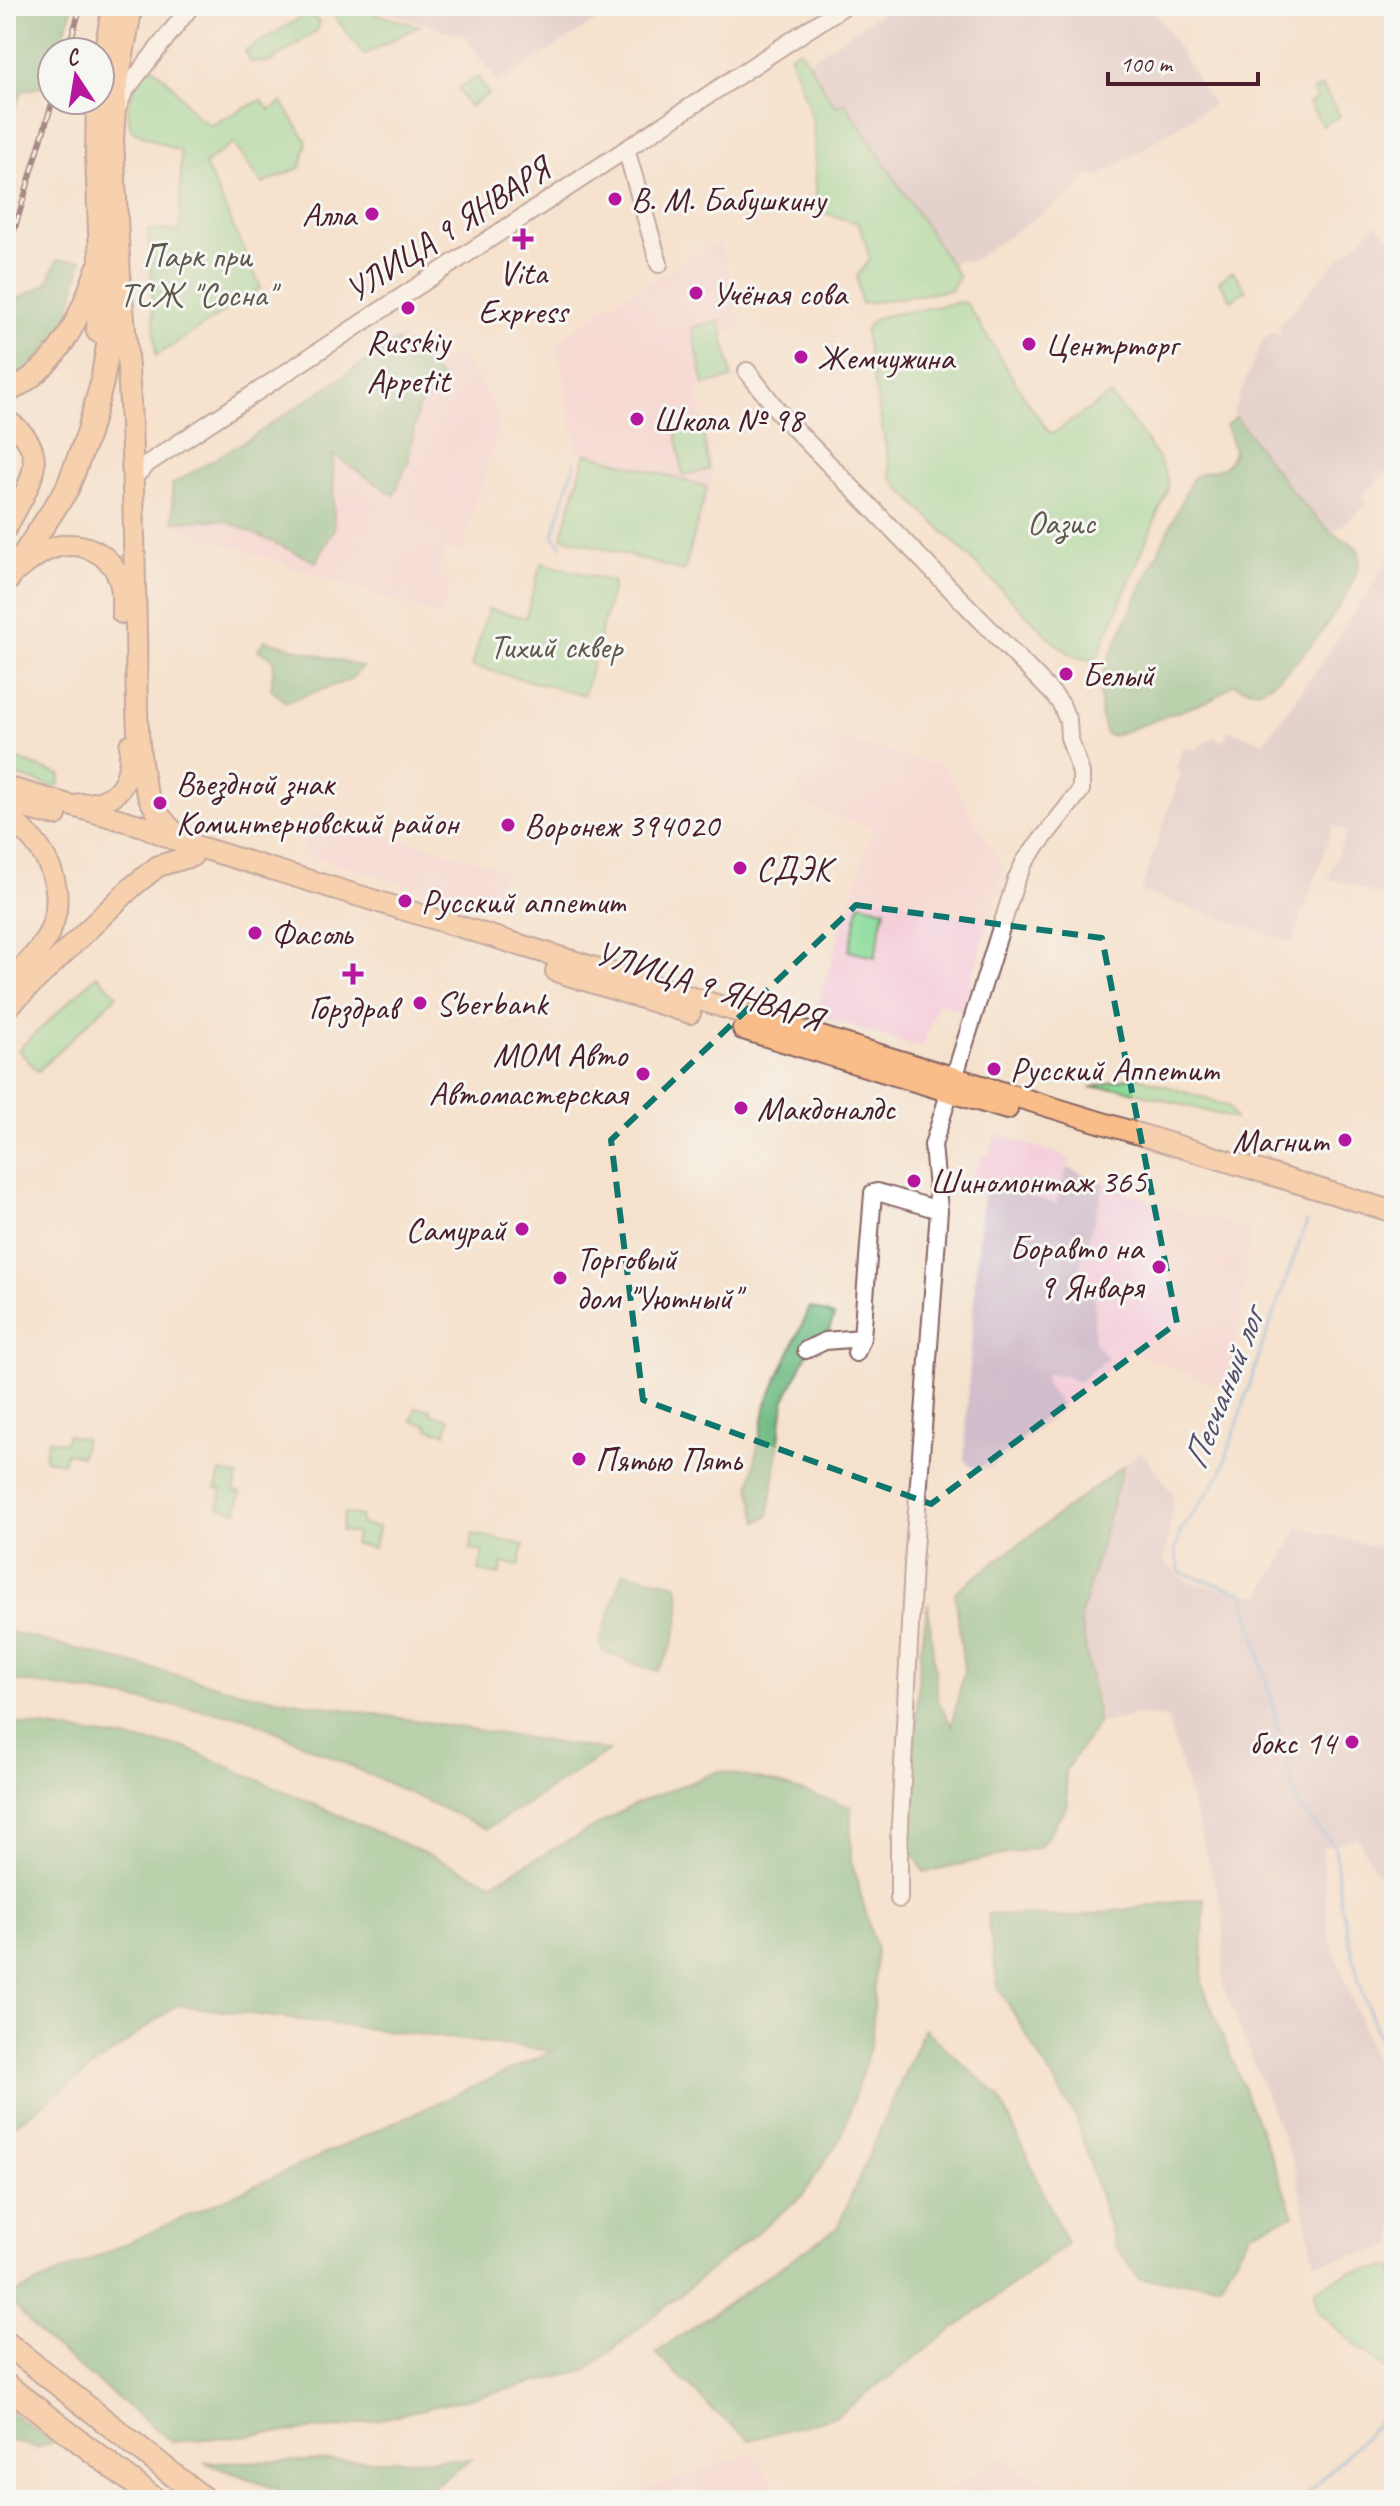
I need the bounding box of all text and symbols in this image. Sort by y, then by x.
north arrow [36,36,116,116]
scale bar [1108,36,1258,86]
text: С [64,42,83,72]
text: 100 m [1120,49,1174,79]
street label: УЛИЦА 9 ЯНВАРЯ [337,145,562,311]
place label: В. М. Бабушкину [631,178,828,221]
marker: В. М. Бабушкину [606,190,624,208]
place label: Алла [302,193,358,236]
marker: Алла [363,205,381,223]
marker: Vita Express [514,230,532,248]
park label: Парк при ТСЖ "Сосна" [119,234,282,316]
place label: Vita Express [478,251,570,333]
place label: Учёная сова [712,272,849,315]
marker: Учёная сова [687,284,705,302]
marker: Russkiy Appetit [399,299,417,317]
place label: Russkiy Appetit [366,320,453,402]
place label: Центрторг [1045,323,1181,366]
marker: Центрторг [1020,335,1038,353]
place label: Жемчужина [817,336,956,379]
marker: Жемчужина [792,348,810,366]
place label: Школа № 98 [653,398,807,441]
marker: Школа № 98 [628,410,646,428]
park label: Оазис [1027,501,1097,544]
park label: Тихий сквер [490,625,625,668]
place label: Белый [1082,653,1156,696]
marker: Белый [1057,665,1075,683]
place label: Въездной знак Коминтерновский район [176,762,461,844]
marker: Въездной знак Коминтерновский район [151,794,169,812]
place label: Воронеж 394020 [524,804,722,847]
marker: Воронеж 394020 [499,816,517,834]
place label: СДЭК [756,847,837,890]
marker: СДЭК [731,859,749,877]
place label: Русский аппетит [421,880,627,923]
marker: Русский аппетит [396,892,414,910]
place label: Фасоль [271,912,355,955]
marker: Фасоль [246,924,264,942]
street label: УЛИЦА 9 ЯНВАРЯ [590,931,832,1042]
marker: Горздрав [344,965,362,983]
place label: Sberbank [436,982,550,1025]
place label: Горздрав [309,986,403,1029]
marker: Sberbank [411,994,429,1012]
place label: МОМ Авто Автомастерская [429,1033,629,1115]
place label: Русский Аппетит [1010,1048,1221,1091]
marker: Русский Аппетит [985,1060,1003,1078]
marker: МОМ Авто Автомастерская [634,1065,652,1083]
place label: Макдоналдс [757,1087,897,1130]
marker: Макдоналдс [732,1099,750,1117]
place label: Магнит [1232,1119,1330,1162]
marker: Магнит [1336,1131,1354,1149]
place label: Шиномонтаж 365 [930,1160,1148,1203]
marker: Шиномонтаж 365 [905,1172,923,1190]
place label: Самурай [405,1208,508,1251]
marker: Самурай [513,1220,531,1238]
place label: Боравто на 9 Января [1009,1226,1145,1308]
place label: Торговый дом "Уютный" [576,1237,747,1319]
marker: Боравто на 9 Января [1150,1258,1168,1276]
marker: Торговый дом "Уютный" [551,1269,569,1287]
water label: Песчаный лог [1172,1296,1277,1475]
place label: Пятью Пять [595,1438,744,1481]
marker: Пятью Пять [570,1450,588,1468]
place label: бокс 14 [1250,1721,1340,1764]
marker: бокс 14 [1343,1733,1361,1751]

